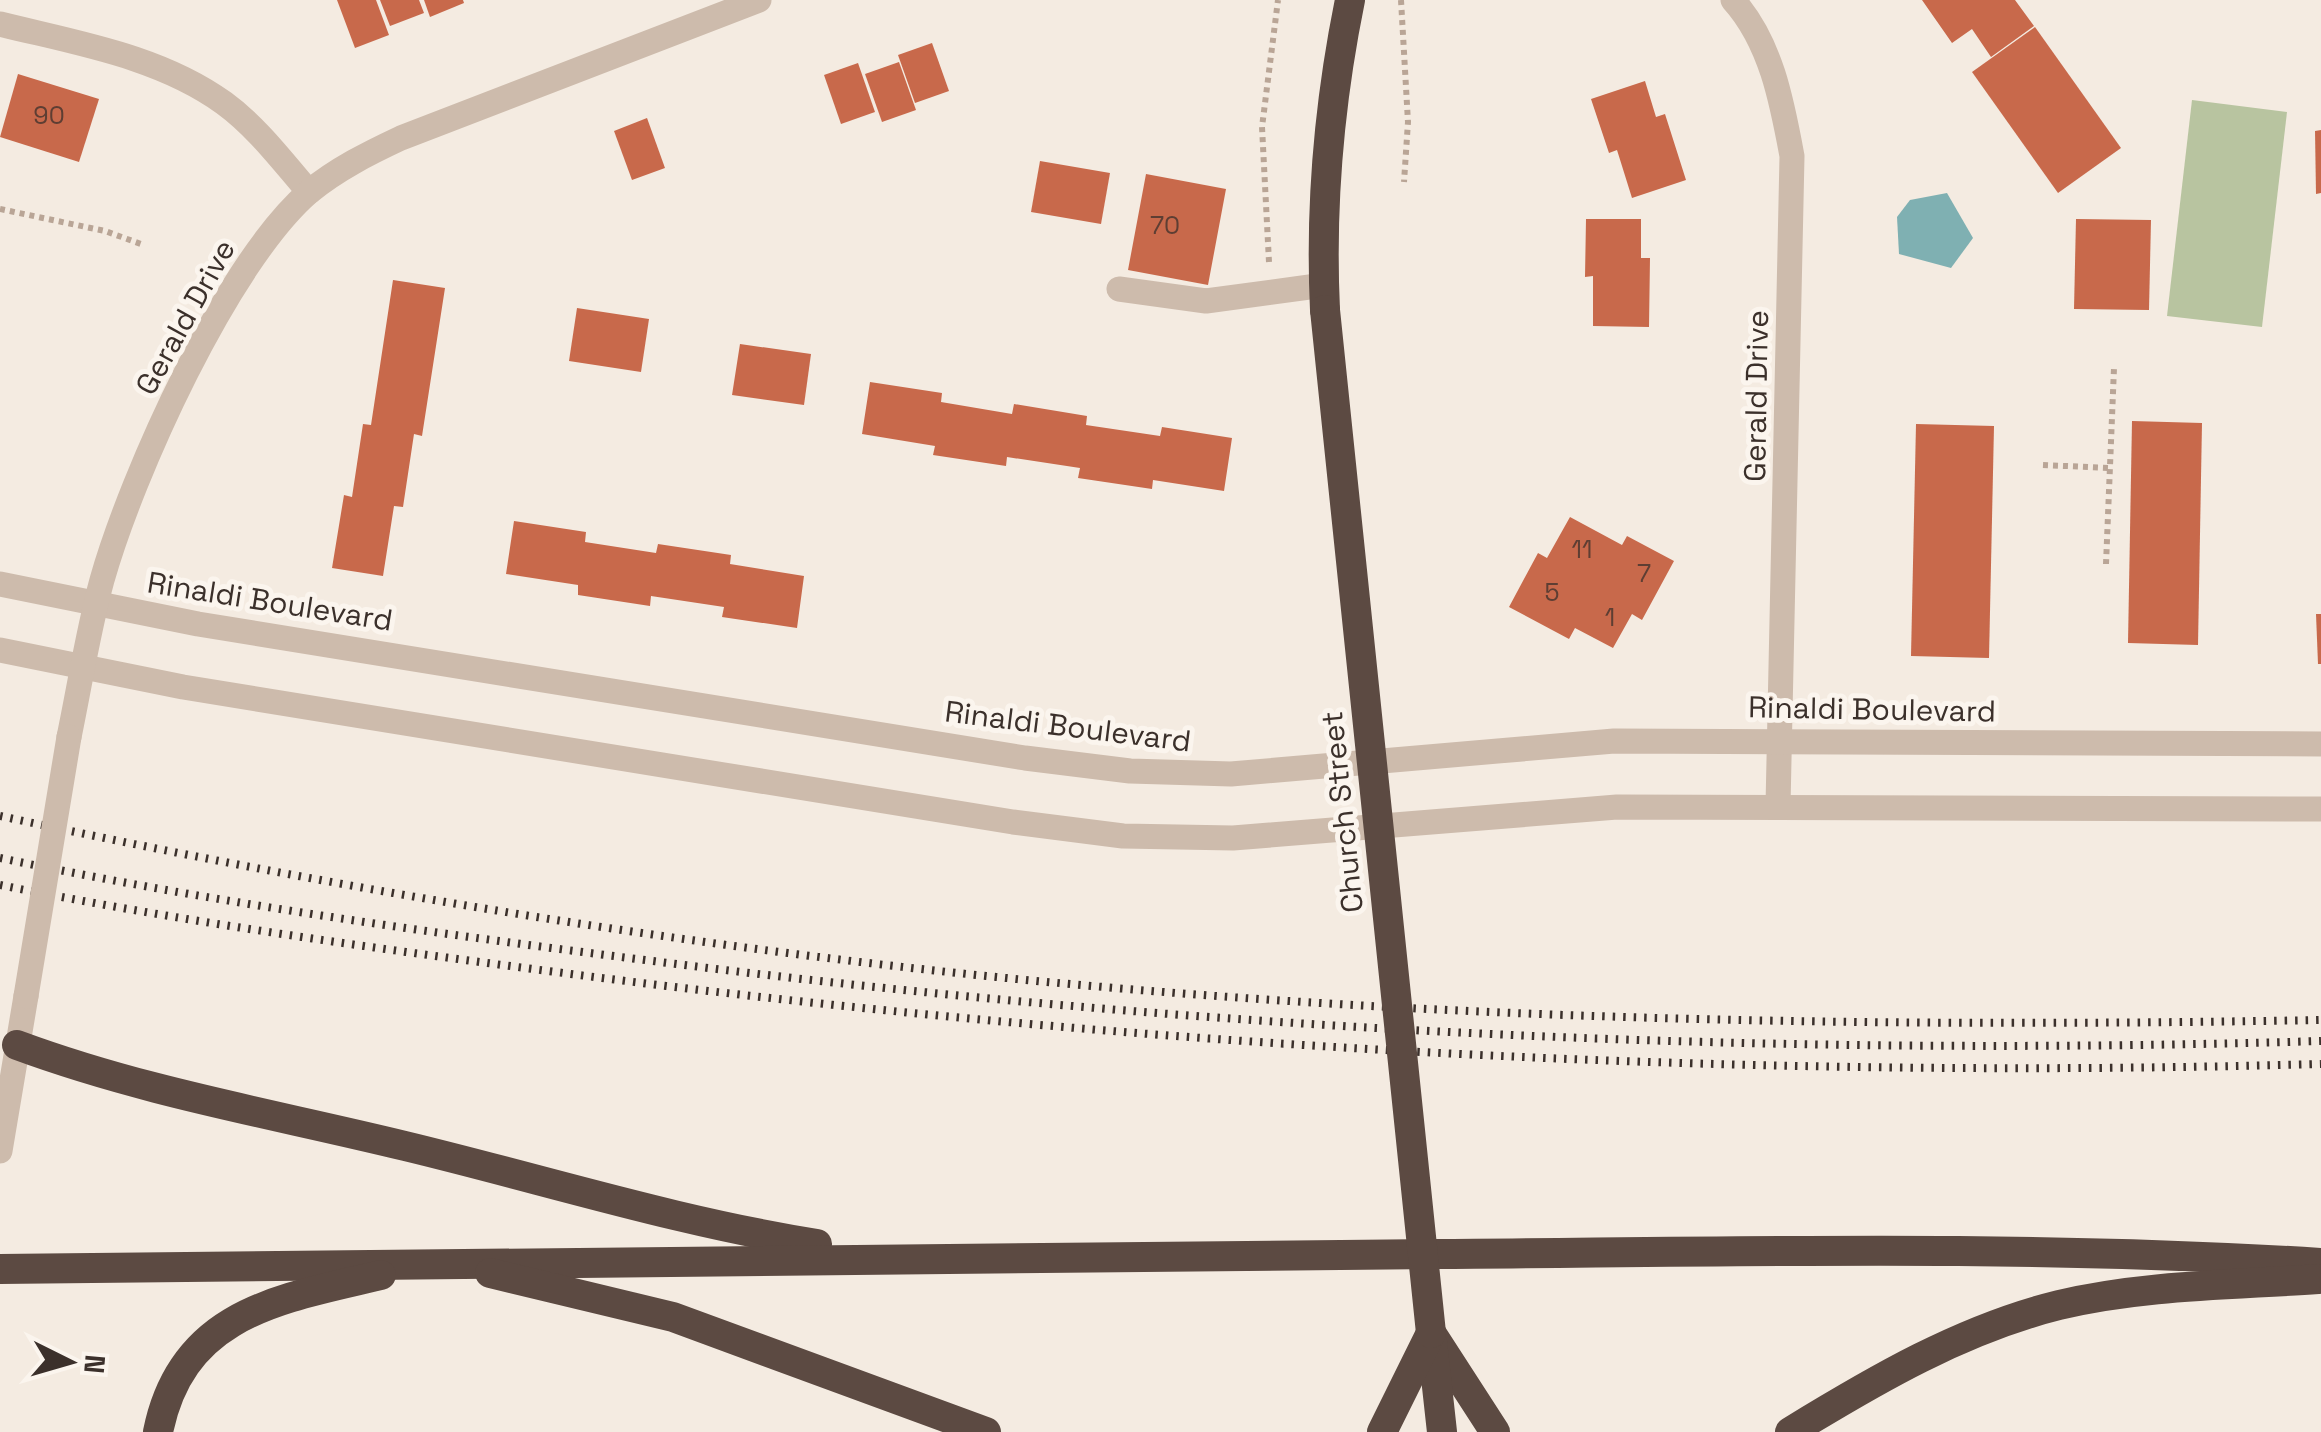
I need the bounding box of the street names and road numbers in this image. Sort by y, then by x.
street label: Gerald Drive [126,232,244,402]
street label: Gerald Drive [1735,310,1777,482]
street label: Rinaldi Boulevard [145,562,395,640]
street label: Rinaldi Boulevard [1748,687,1996,731]
street label: Rinaldi Boulevard [943,692,1193,760]
street label: Church Street [1312,709,1372,915]

